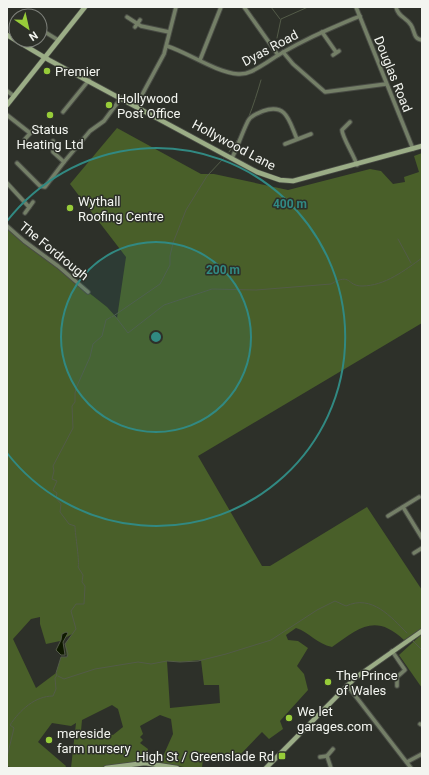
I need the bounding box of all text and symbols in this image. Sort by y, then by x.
north arrow [8,8,48,48]
street label: Dyas Road [239,27,301,69]
text: N [26,28,40,44]
street label: Douglas Road [371,34,415,114]
place label: Premier [55,64,101,79]
marker: Premier [42,66,52,76]
place label: Hollywood Post Office [117,91,181,121]
marker: Hollywood Post Office [104,100,114,110]
marker: Status Heating Ltd [45,110,55,120]
street label: Hollywood Lane [190,117,278,173]
place label: Status Heating Ltd [17,122,83,152]
place label: Wythall Roofing Centre [78,194,164,224]
text: 400 m [273,197,307,211]
marker: Wythall Roofing Centre [65,203,75,213]
street label: The Fordrough [16,219,92,283]
text: 200 m [206,263,240,277]
centre of rings [149,330,163,344]
place label: The Prince of Wales [336,668,398,698]
marker: The Prince of Wales [323,677,333,687]
place label: We let garages.com [297,704,373,734]
marker: We let garages.com [284,713,294,723]
place label: mereside farm nursery [57,726,131,756]
marker: mereside farm nursery [44,735,54,745]
place label: High St / Greenslade Rd [136,749,274,764]
marker: High St / Greenslade Rd [277,751,287,761]

